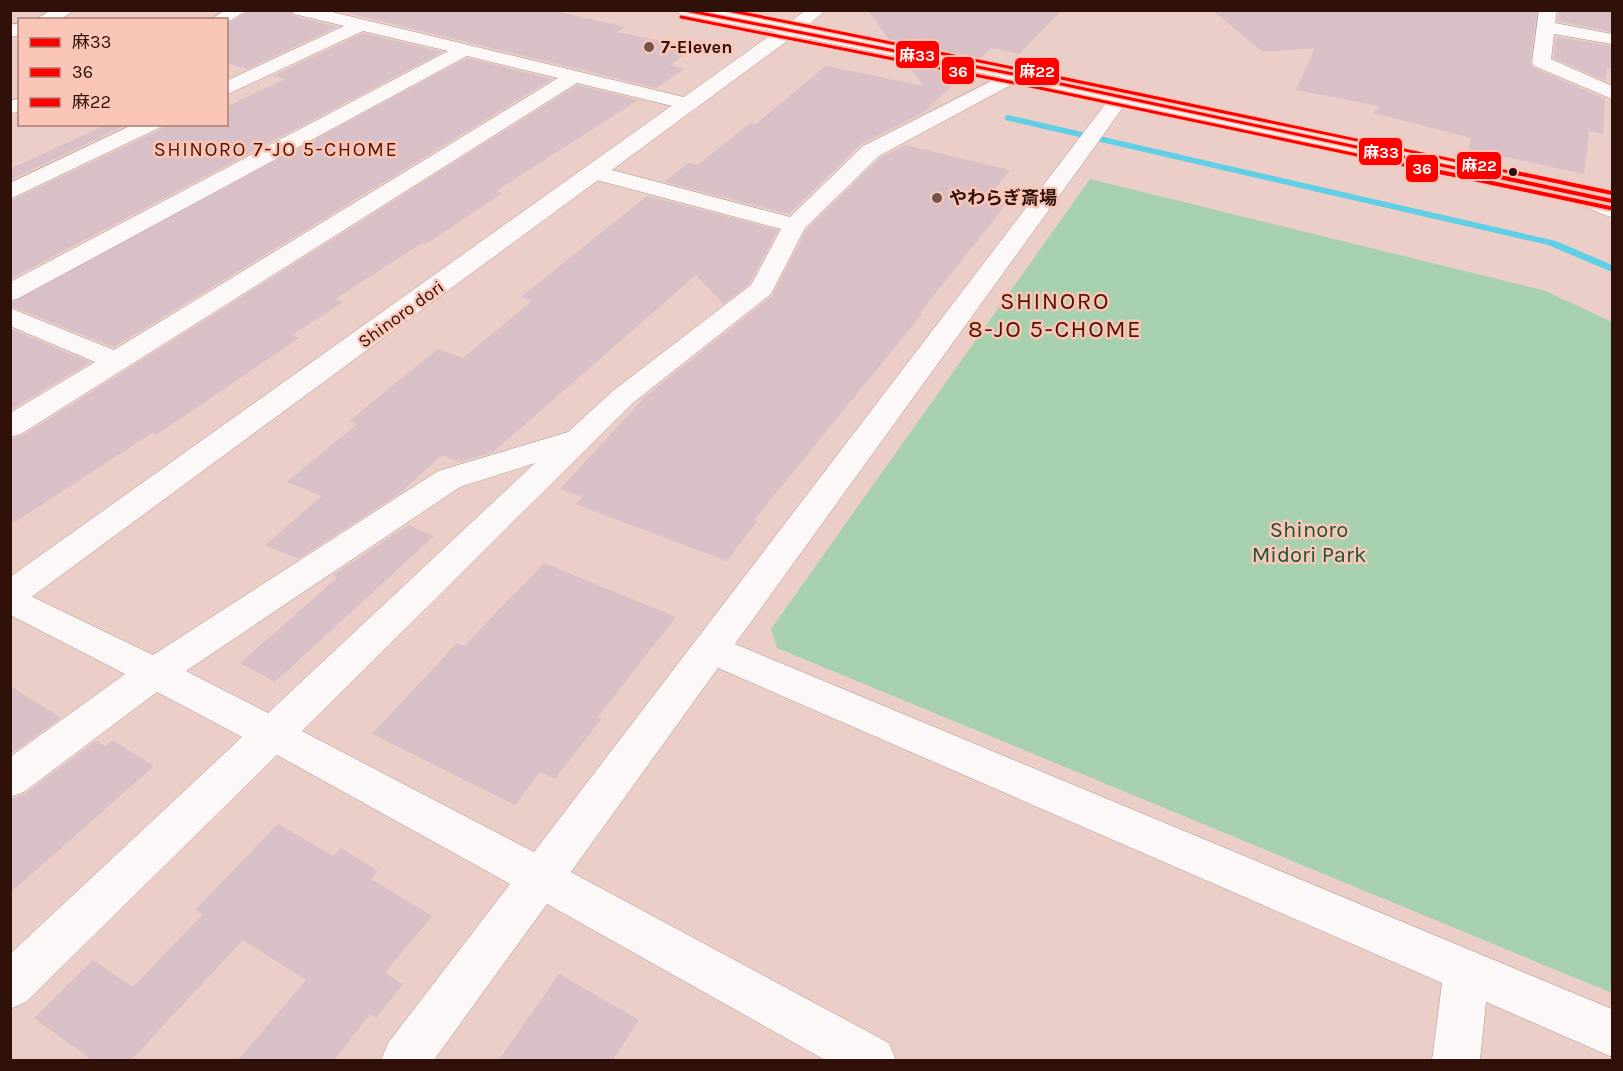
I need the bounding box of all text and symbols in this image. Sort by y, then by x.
legend [18,18,228,126]
text: 麻33 [72,31,111,53]
place label: 7-Eleven [661,36,732,58]
marker: 7-Eleven [642,40,656,54]
line badge: 麻33 [895,40,940,69]
text: 麻33 [899,46,935,65]
line badge: 36 [941,56,975,85]
line badge: 麻22 [1014,57,1060,86]
text: 36 [72,61,93,83]
text: 36 [948,62,968,81]
text: 麻22 [1019,62,1055,81]
text: 麻22 [72,91,111,113]
line badge: 麻33 [1358,137,1403,166]
district label: SHINORO 7-JO 5-CHOME [154,138,398,161]
text: 麻33 [1363,143,1399,162]
line badge: 麻22 [1456,151,1502,180]
line badge: 36 [1405,154,1439,183]
text: 麻22 [1461,156,1497,175]
text: 36 [1412,159,1432,178]
unlabelled marker [1507,166,1519,178]
place label: やわらぎ斎場 [949,187,1057,209]
marker: やわらぎ斎場 [930,191,944,205]
street label: Shinoro dori [354,275,448,353]
district label: SHINORO 8-JO 5-CHOME [968,287,1142,343]
park label: Shinoro Midori Park [1252,517,1366,568]

